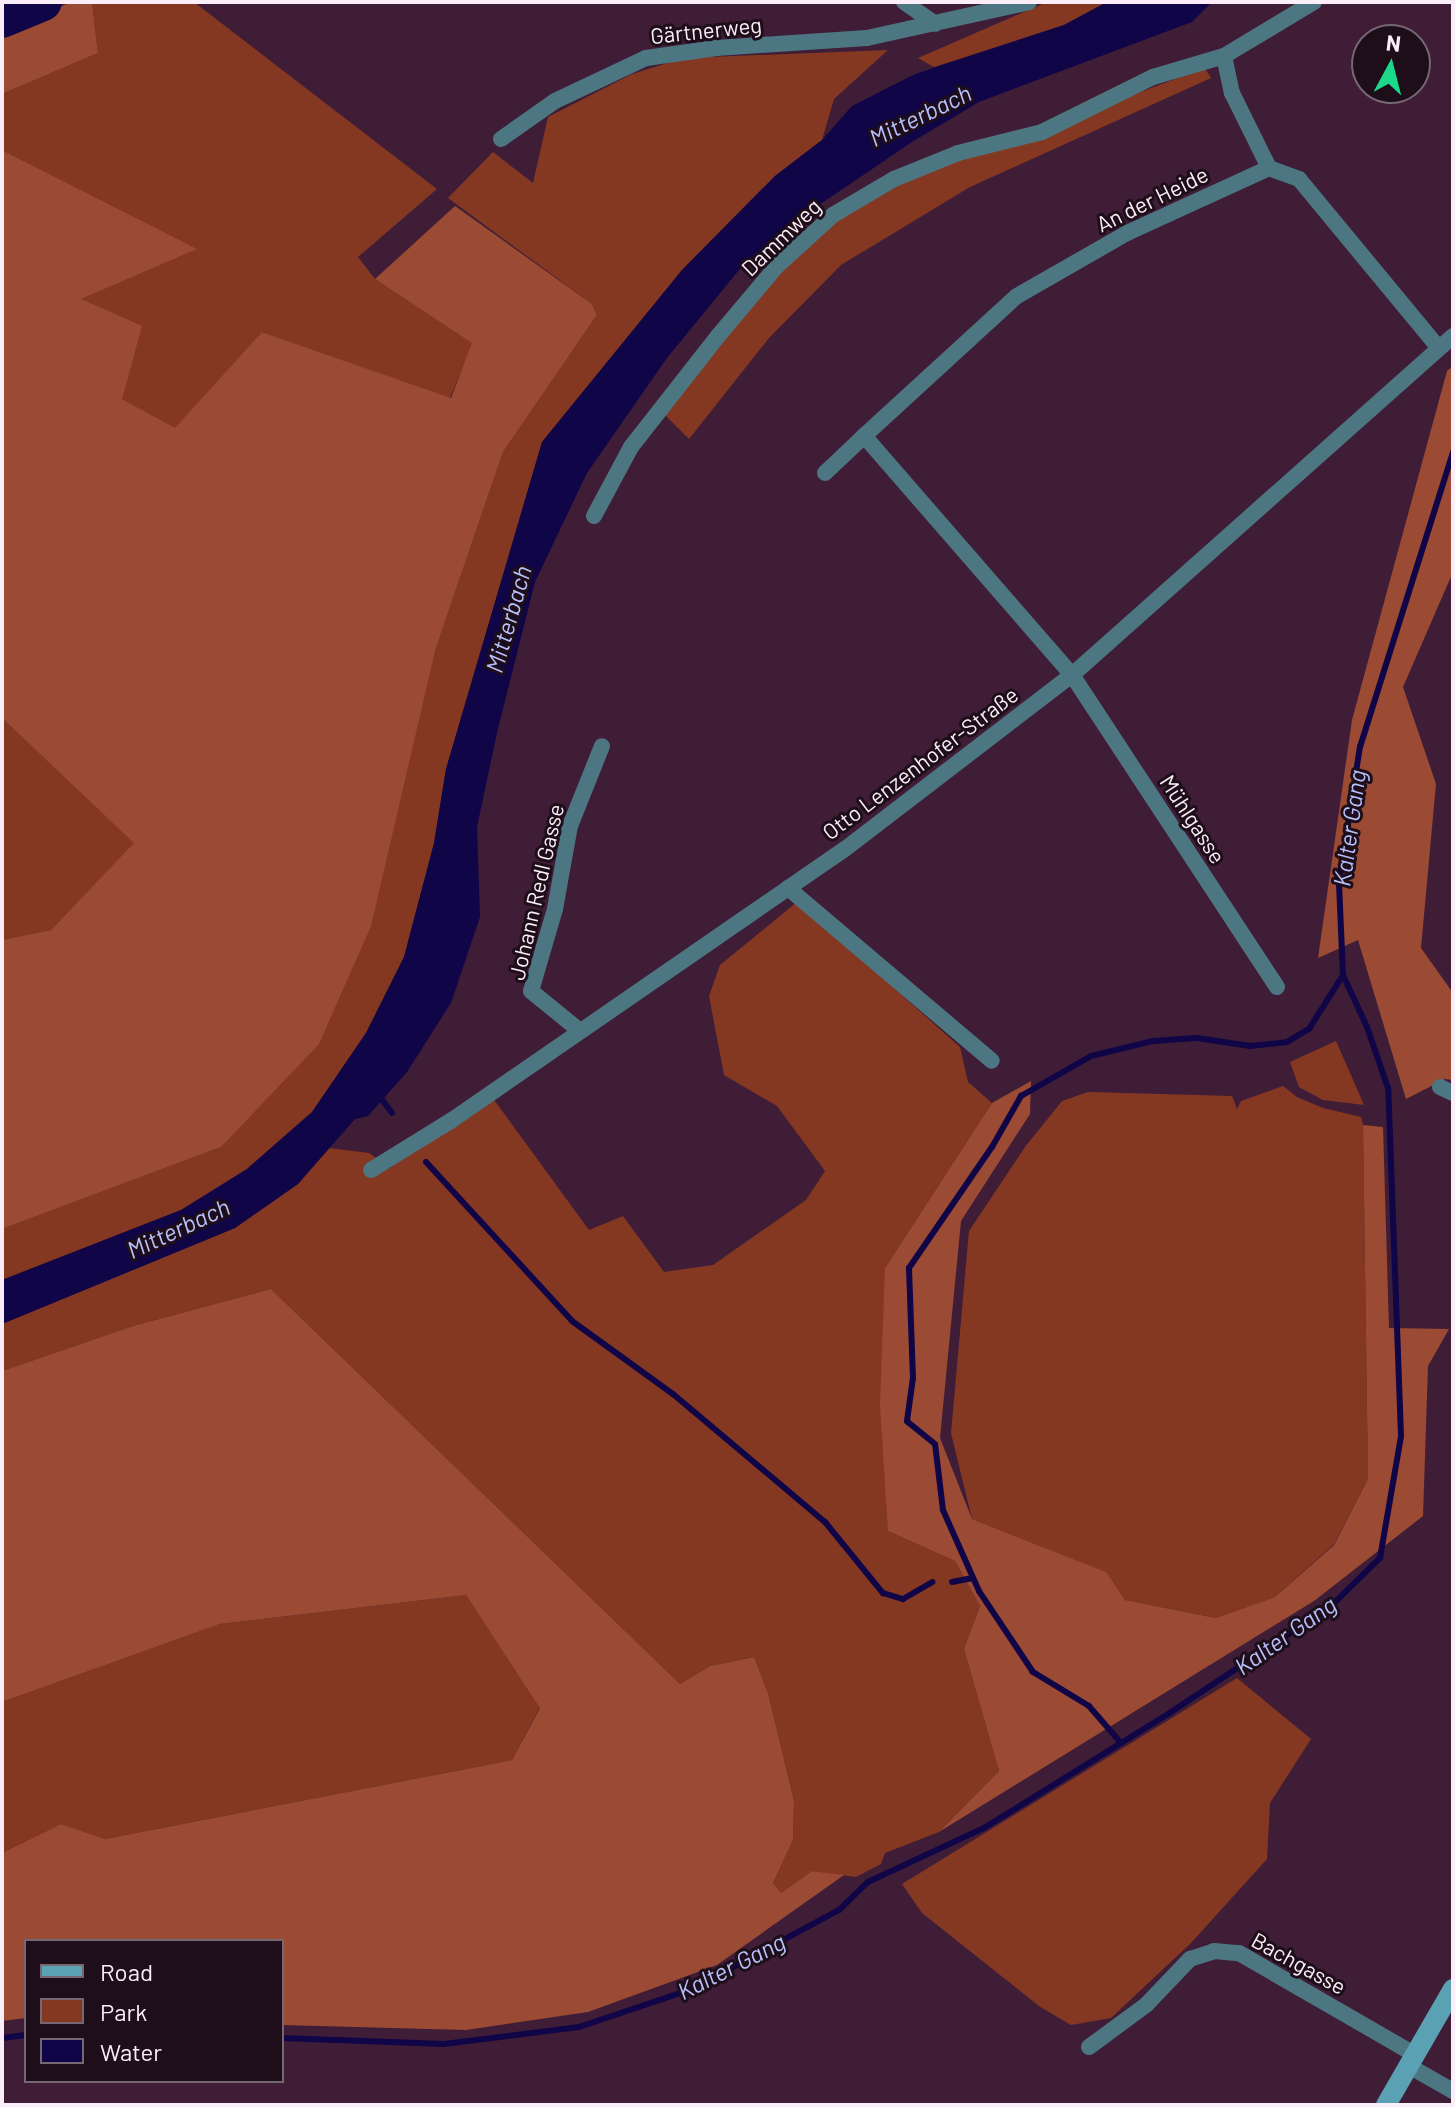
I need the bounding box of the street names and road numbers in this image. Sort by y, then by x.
street label: Gärtnerweg [649,11,763,49]
street label: An der Heide [1092,161,1212,237]
street label: Dammweg [736,193,826,281]
street label: Otto Lenzenhofer-Straße [817,681,1023,845]
street label: Mühlgasse [1155,770,1231,868]
street label: Johann Redl Gasse [503,802,569,982]
street label: Bachgasse [1247,1926,1351,2000]

